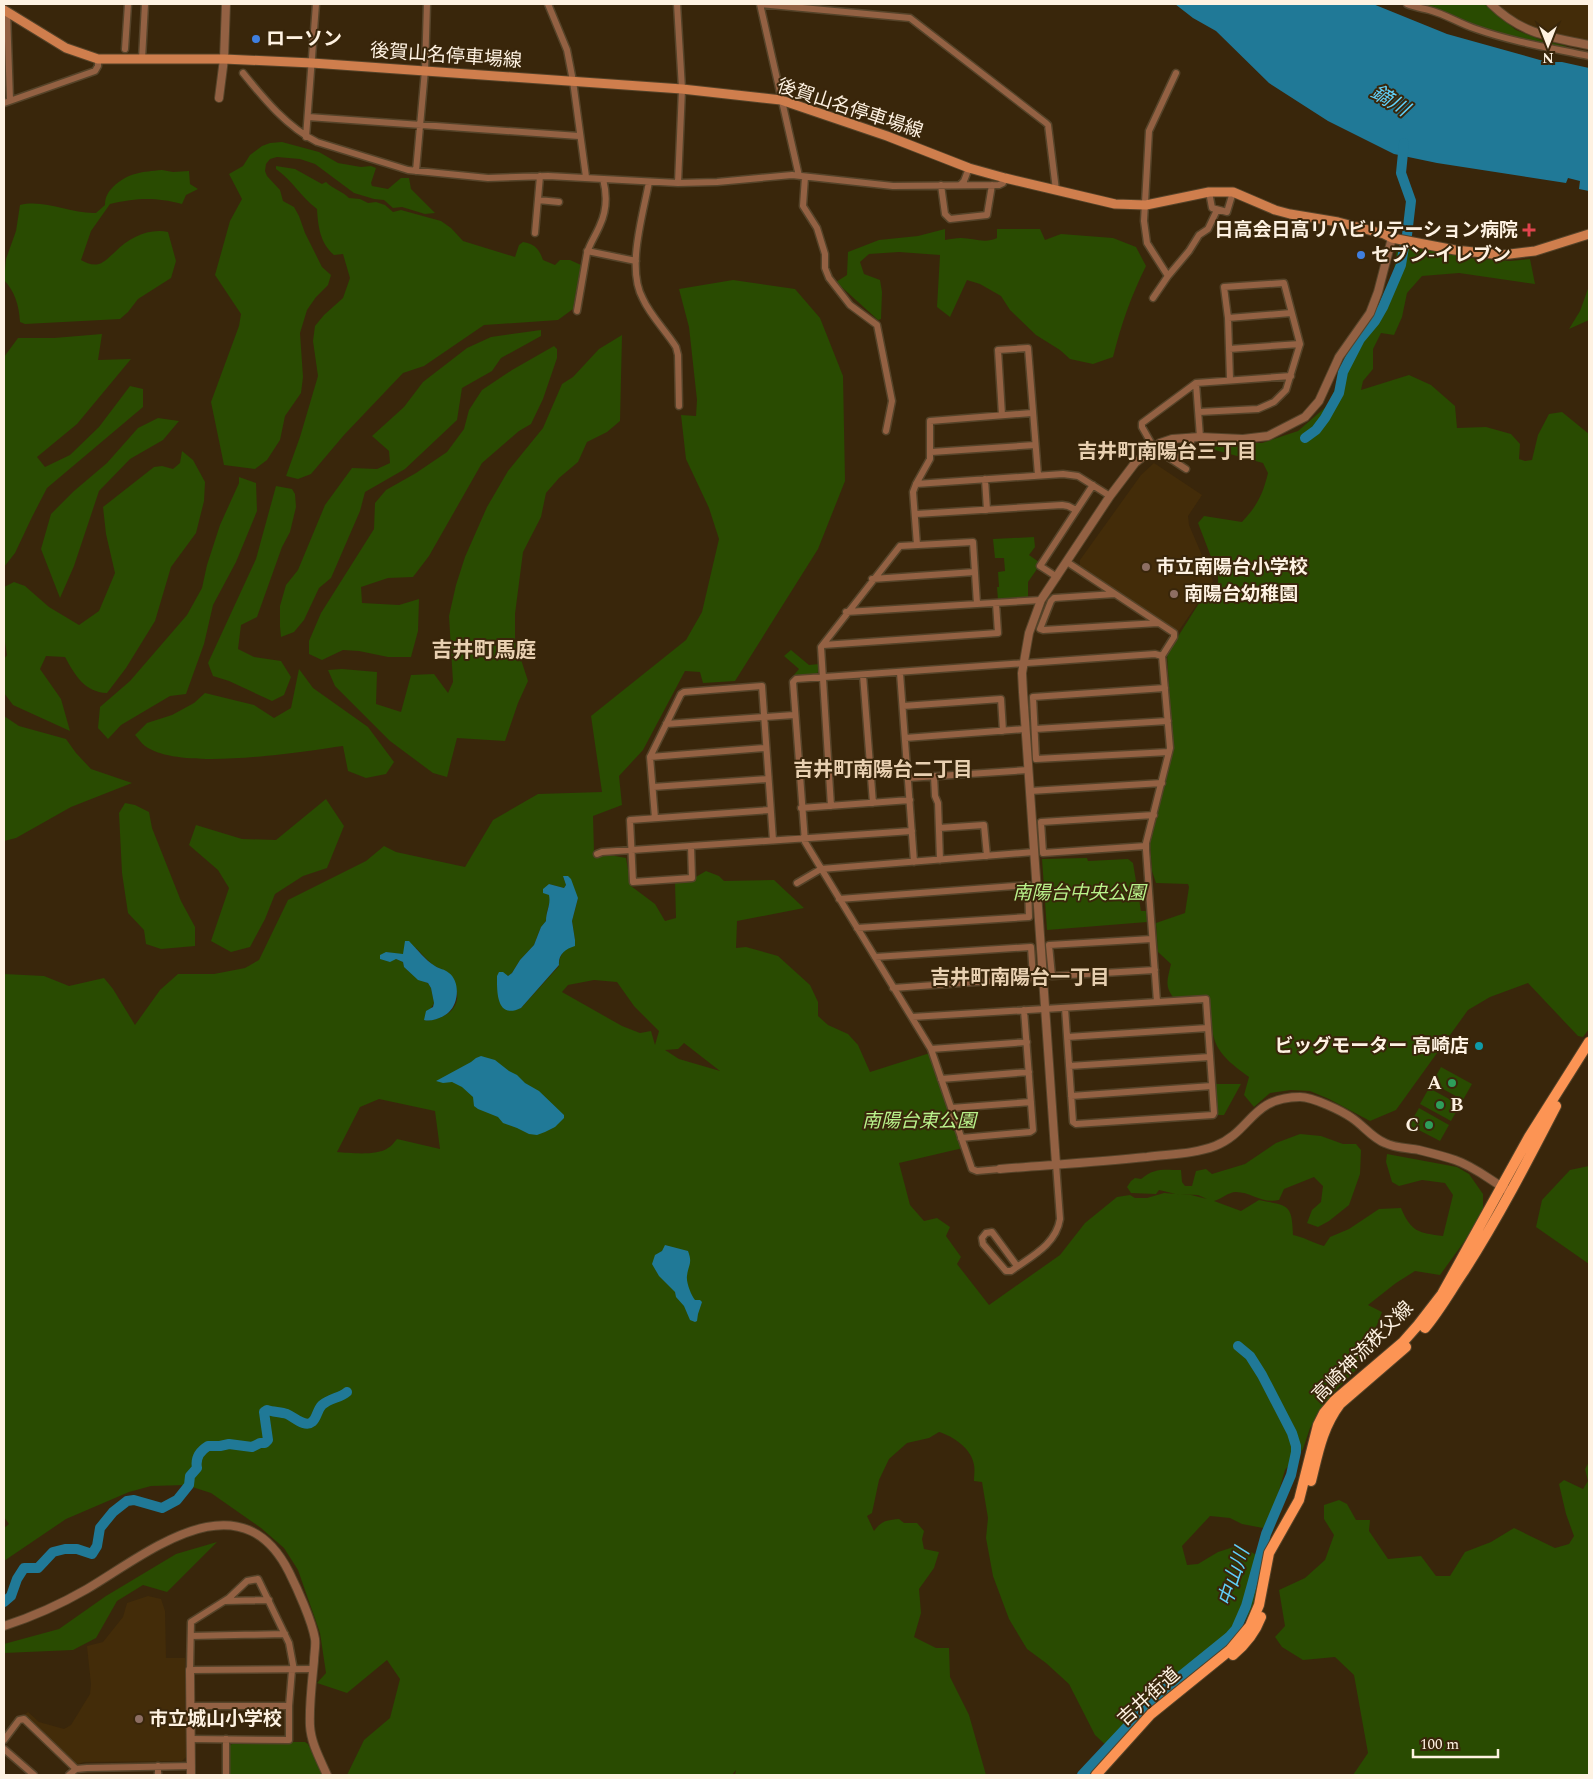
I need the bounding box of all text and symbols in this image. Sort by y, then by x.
north arrow [1523,20,1573,70]
place label: ローソン [266,25,342,54]
marker: ローソン [250,33,262,45]
street label: 後賀山名停車場線 [369,36,523,76]
text: N [1542,47,1554,68]
street label: 後賀山名停車場線 [773,72,927,146]
water label: 鏑川 [1365,78,1417,125]
place label: 日高会日高リハビリテーション病院 [1214,216,1518,245]
marker: 日高会日高リハビリテーション病院 [1522,223,1536,237]
place label: セブン-イレブン [1371,241,1511,270]
marker: セブン-イレブン [1355,249,1367,261]
district label: 吉井町南陽台三丁目 [1077,437,1257,467]
place label: 市立南陽台小学校 [1156,553,1308,582]
marker: 市立南陽台小学校 [1140,561,1152,573]
place label: 南陽台幼稚園 [1184,580,1298,609]
marker: 南陽台幼稚園 [1168,588,1180,600]
district label: 吉井町馬庭 [432,635,537,667]
district label: 吉井町南陽台二丁目 [793,755,973,785]
park label: 南陽台中央公園 [1012,879,1148,908]
district label: 吉井町南陽台一丁目 [930,963,1110,993]
place label: ビッグモーター 高崎店 [1274,1032,1469,1061]
marker: ビッグモーター 高崎店 [1473,1040,1485,1052]
place label: A [1427,1069,1442,1098]
marker: A [1446,1077,1458,1089]
place label: B [1450,1091,1463,1120]
marker: B [1434,1099,1446,1111]
park label: 南陽台東公園 [862,1107,979,1136]
place label: C [1405,1111,1419,1140]
marker: C [1423,1119,1435,1131]
street label: 高崎神流秩父線 [1306,1295,1420,1409]
water label: 中山川 [1210,1542,1258,1610]
street label: 吉井街道 [1111,1661,1187,1733]
place label: 市立城山小学校 [149,1705,282,1734]
marker: 市立城山小学校 [133,1713,145,1725]
scale bar [1413,1726,1498,1758]
text: 100 m [1420,1733,1459,1756]

